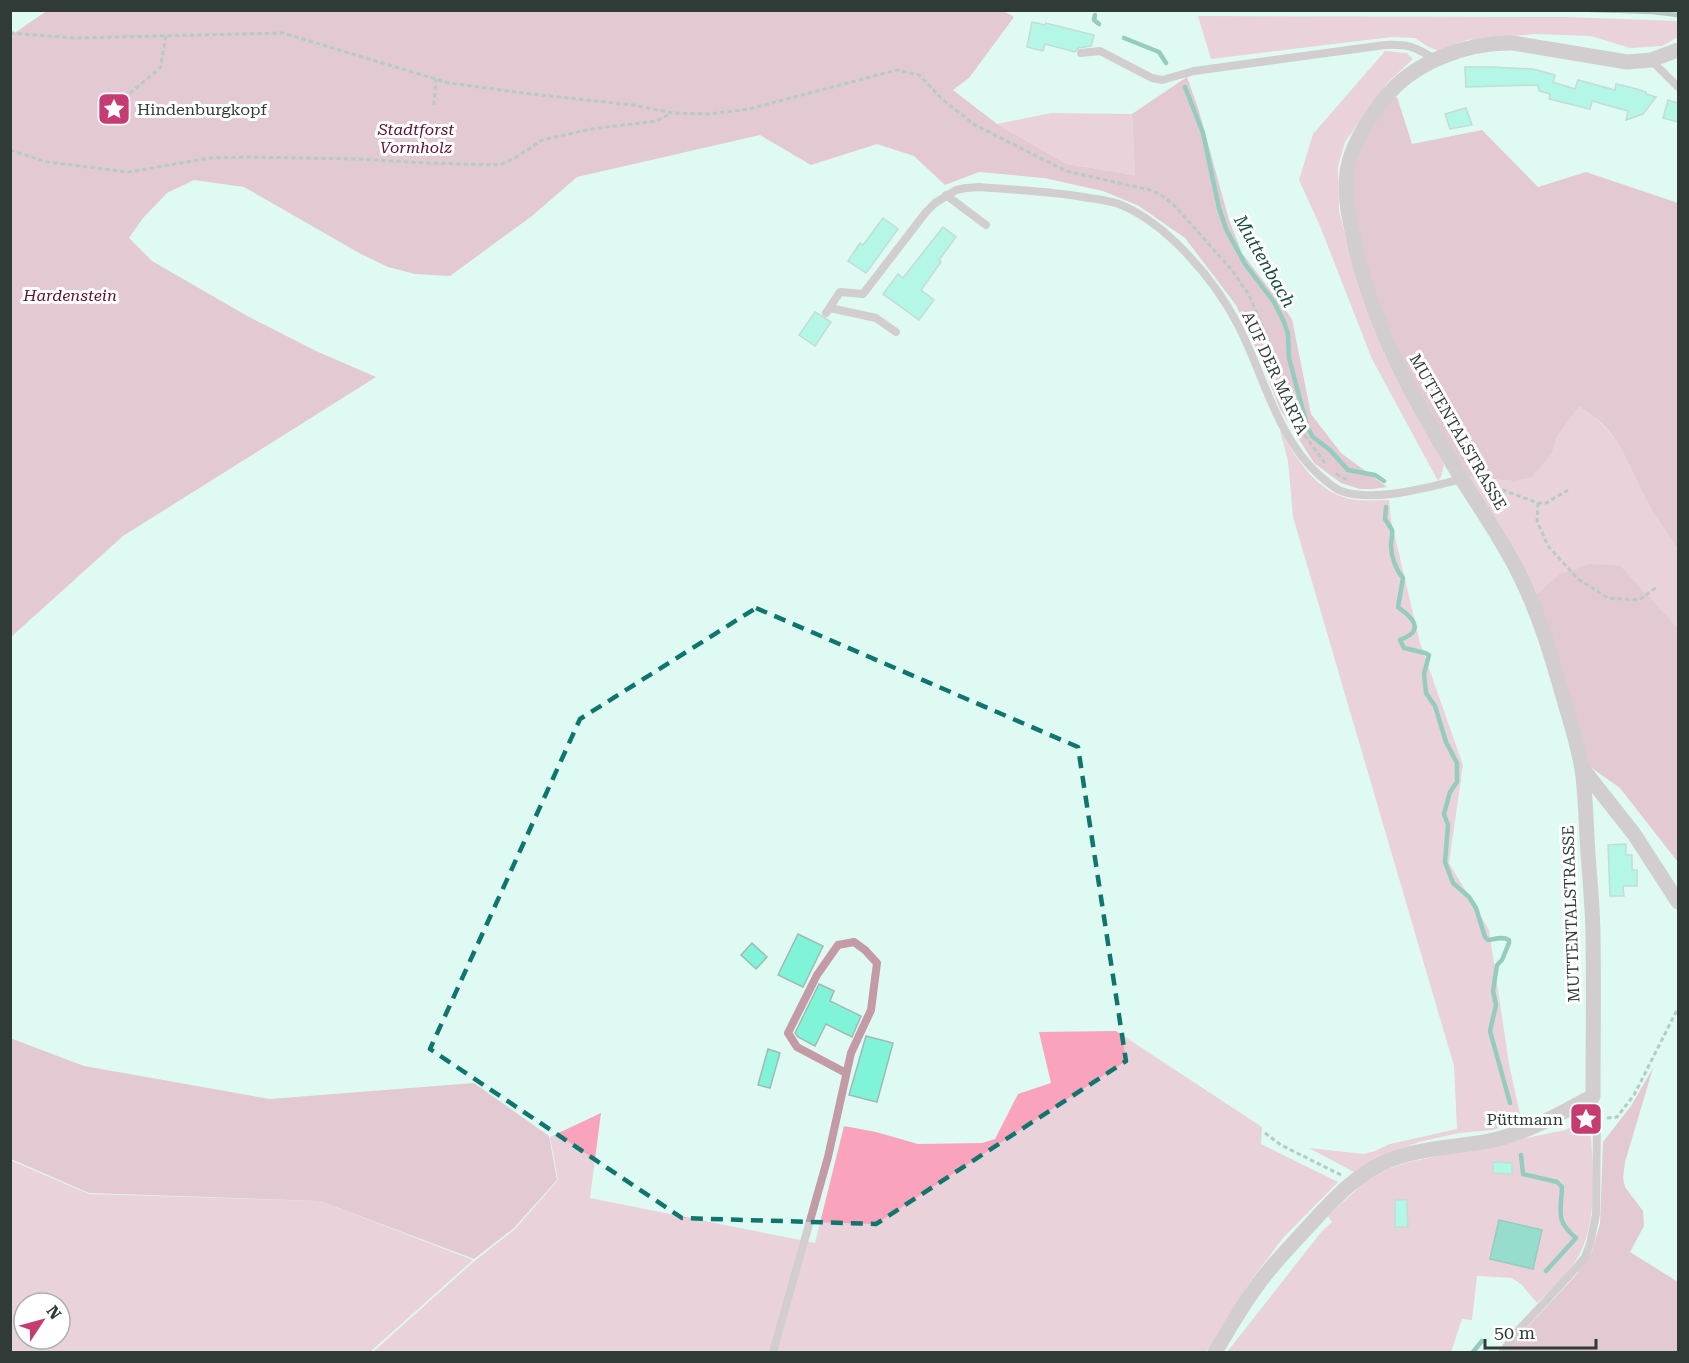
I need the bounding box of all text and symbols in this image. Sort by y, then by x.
place icon: Hindenburgkopf [96,91,132,127]
place label: Hindenburgkopf [137,100,267,119]
park label: Stadtforst Vormholz [377,120,454,157]
water label: Muttenbach [1230,210,1300,311]
park label: Hardenstein [22,286,117,305]
street label: AUF DER MARTA [1238,309,1312,438]
street label: MUTTENTALSTRASSE [1405,351,1511,513]
street label: MUTTENTALSTRASSE [1558,825,1584,1003]
place icon: Püttmann [1568,1101,1604,1137]
place label: Püttmann [1487,1110,1563,1129]
north arrow [12,1291,72,1351]
text: N [42,1302,65,1323]
scale bar [1485,1312,1596,1350]
text: 50 m [1494,1322,1535,1343]

